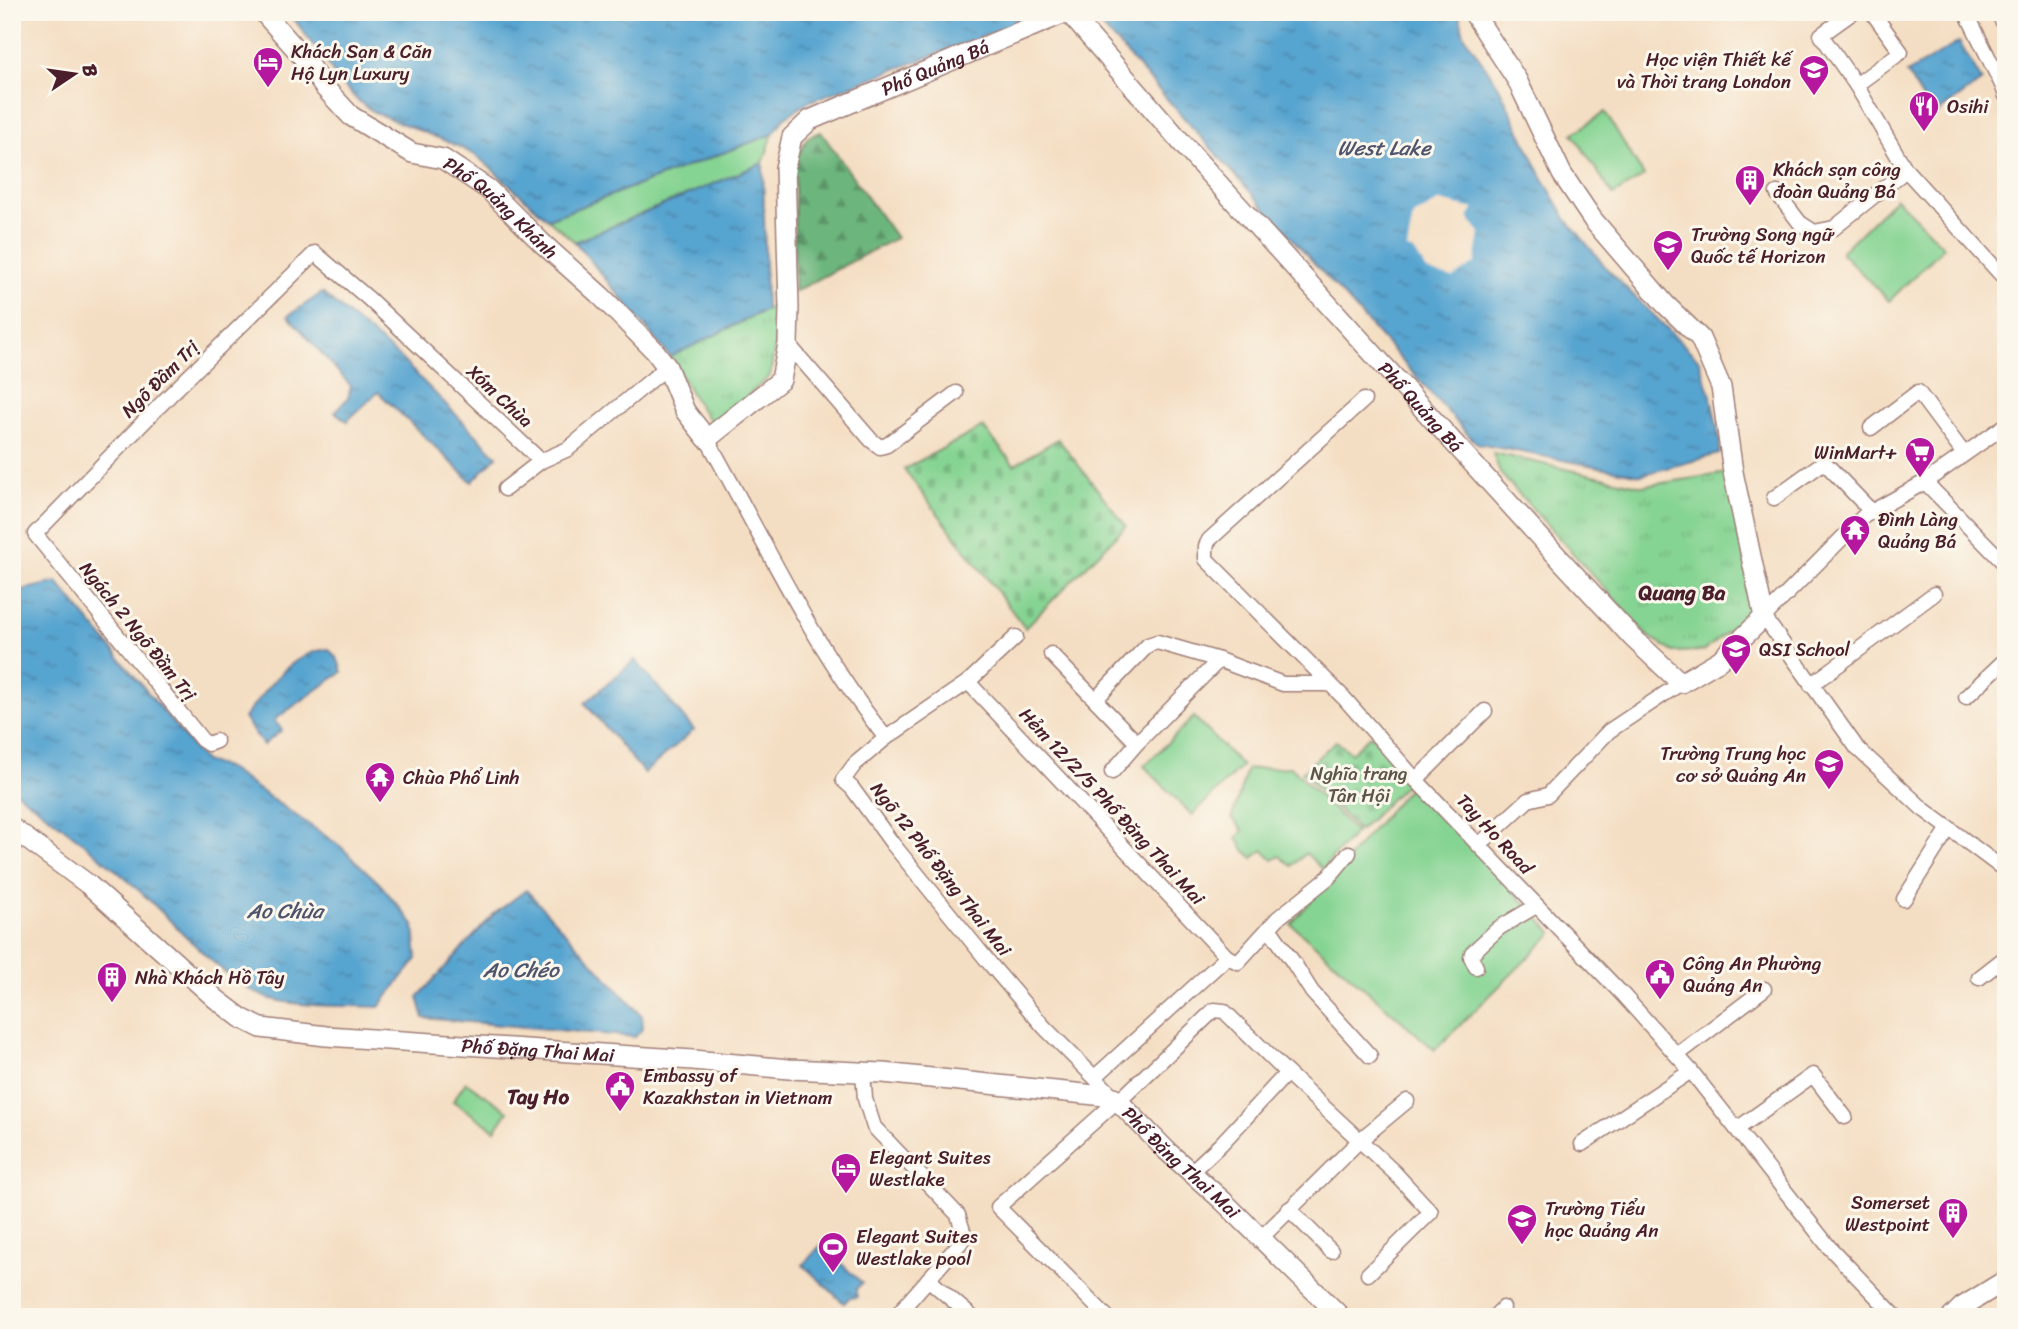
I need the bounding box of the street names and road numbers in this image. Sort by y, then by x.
street label: Phố Quảng Bá [876,30,995,105]
street label: Phố Quảng Khánh [437,147,566,267]
street label: Ngõ Đầm Trị [113,332,207,426]
street label: Phố Quảng Bá [1370,353,1472,460]
street label: Xóm Chùa [458,355,541,436]
street label: Ngách 2 Ngõ Đầm Trị [71,554,205,709]
street label: Hẻm 12/2/5 Phố Đặng Thai Mai [1011,699,1214,913]
street label: Ngõ 12 Phố Đặng Thai Mai [862,774,1020,964]
street label: Tay Ho Road [1448,786,1543,884]
street label: Phố Đặng Thai Mai [460,1028,616,1071]
street label: Phố Đặng Thai Mai [1114,1098,1249,1227]

